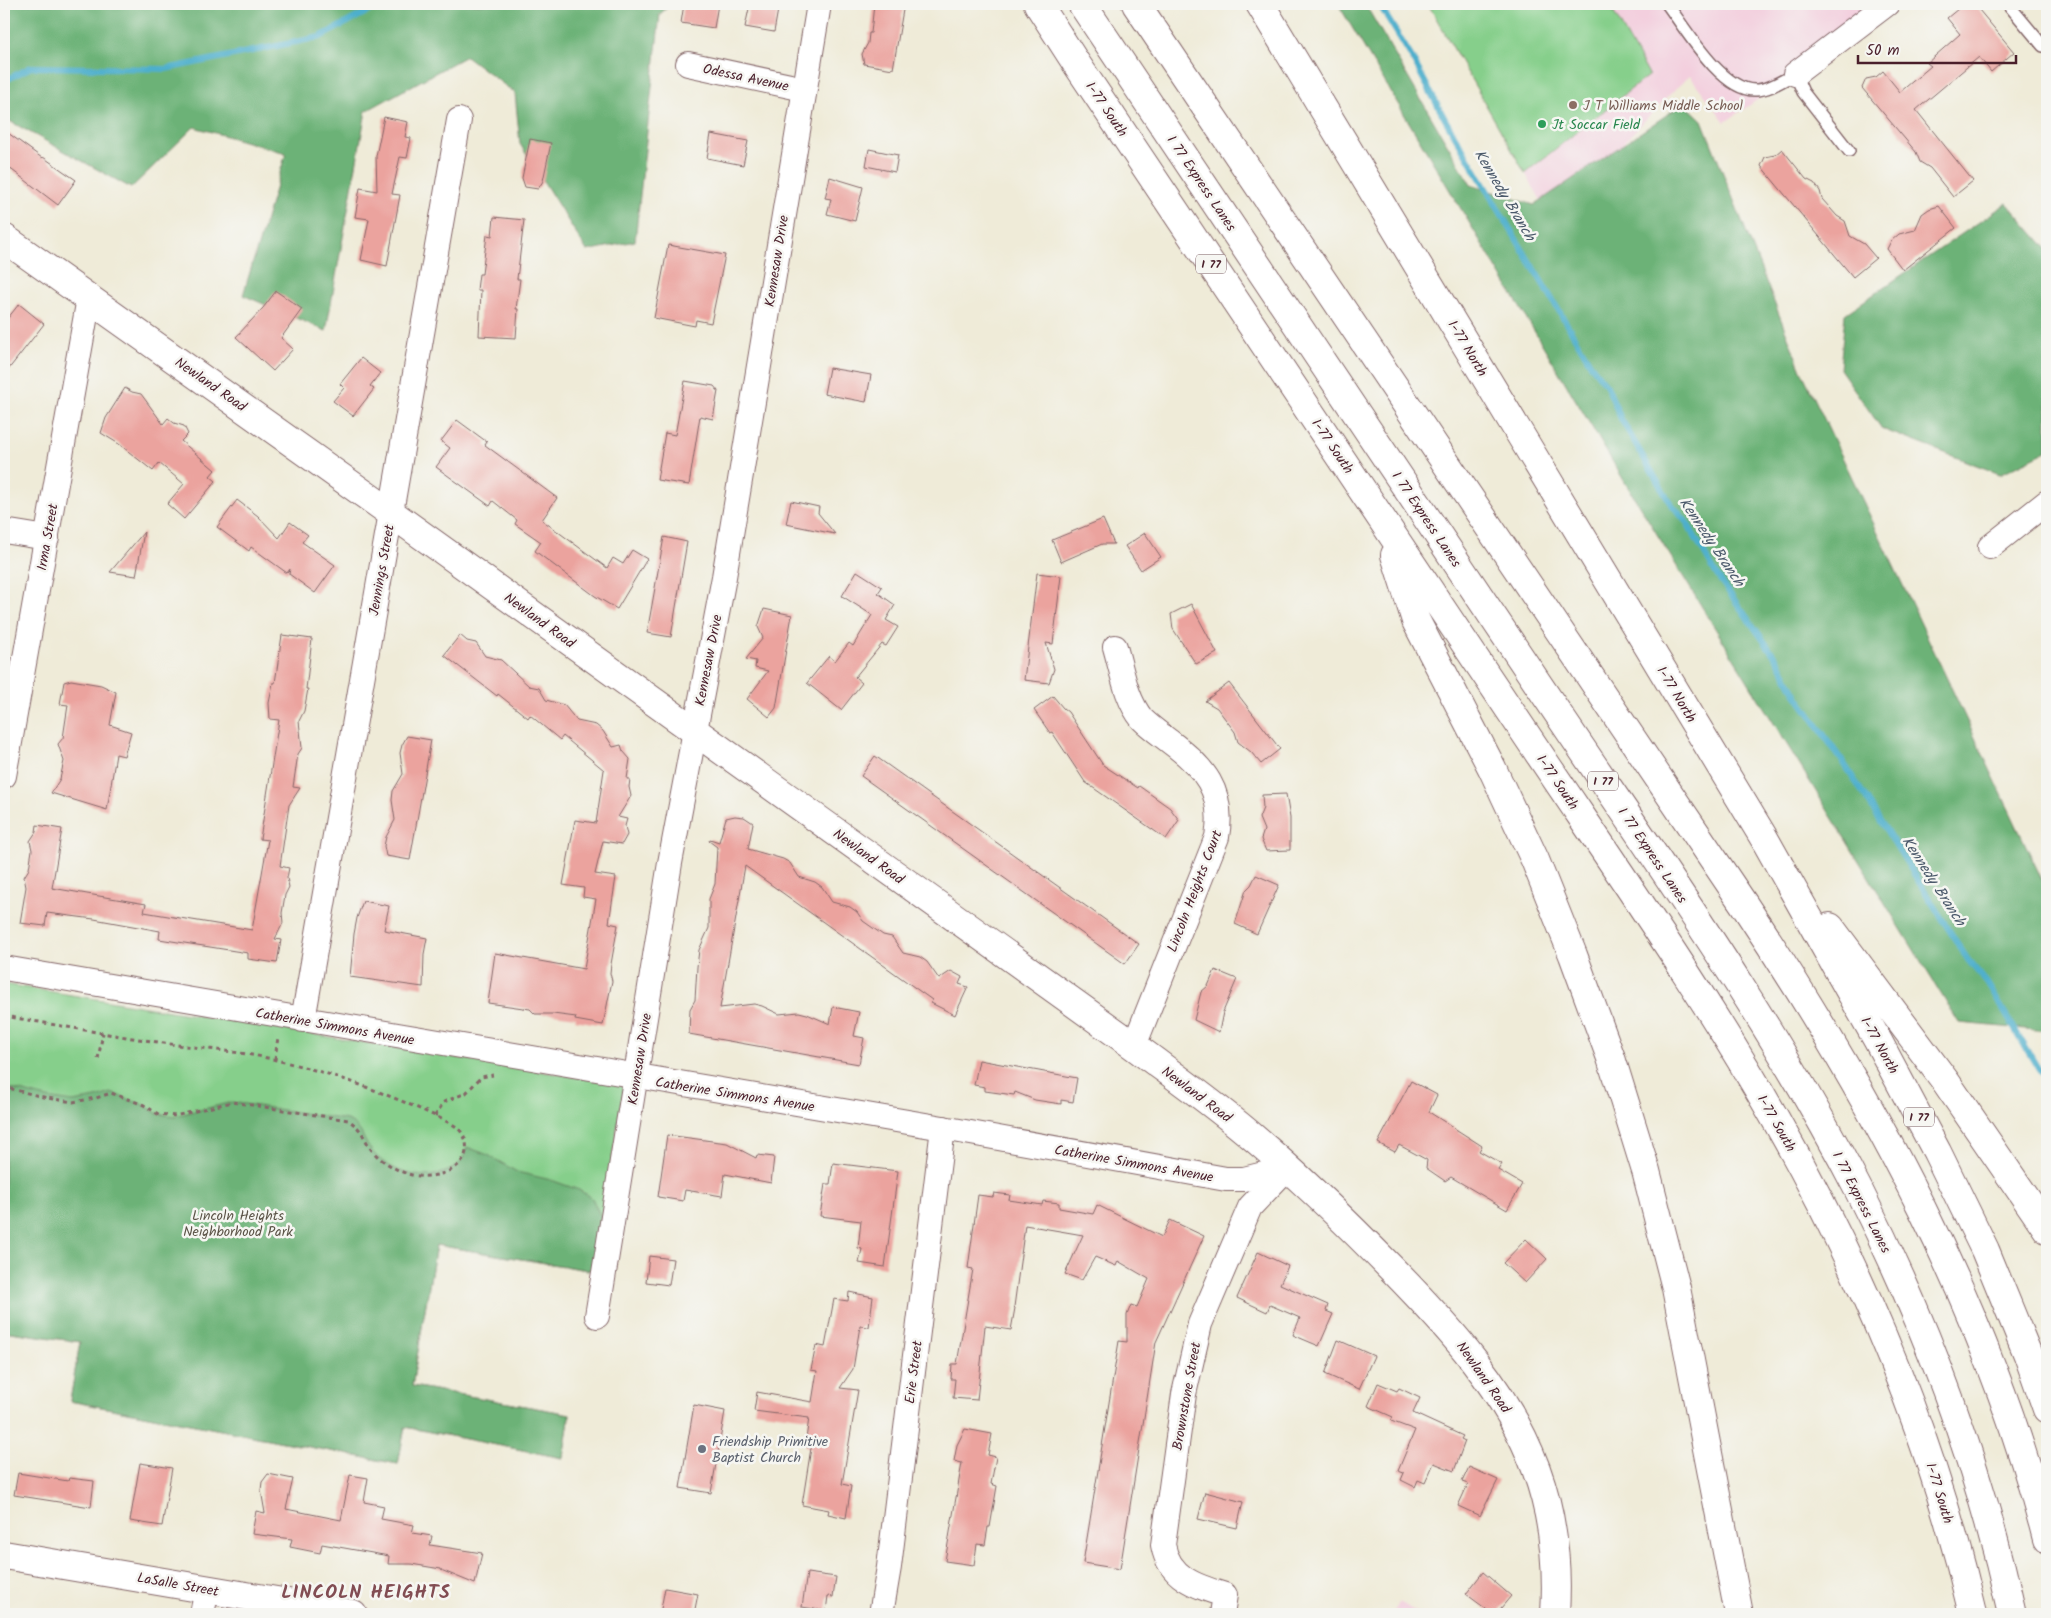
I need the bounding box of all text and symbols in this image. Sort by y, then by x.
scale bar [1858,32,2016,64]
text: 50 m [1866,39,1900,63]
street label: Odessa Avenue [701,58,791,98]
street label: I-77 South [1080,77,1133,142]
place label: J T Williams Middle School [1583,95,1744,117]
marker: J T Williams Middle School [1567,99,1579,111]
place label: Jt Soccar Field [1552,114,1641,136]
marker: Jt Soccar Field [1536,118,1548,130]
street label: I 77 Express Lanes [1161,131,1242,236]
water label: Kennedy Branch [1467,145,1542,248]
street label: Kennesaw Drive [759,213,795,309]
road number: I 77 [1196,254,1226,274]
street label: I-77 North [1442,316,1493,381]
street label: Newland Road [170,352,252,418]
street label: I-77 South [1306,414,1359,479]
street label: I 77 Express Lanes [1386,467,1467,572]
water label: Kennedy Branch [1672,493,1751,594]
street label: Irma Street [31,501,65,572]
street label: Jennings Street [363,522,401,618]
street label: Newland Road [499,587,580,655]
street label: Kennesaw Drive [689,612,729,708]
street label: I-77 North [1651,662,1702,727]
street label: I-77 South [1531,750,1584,815]
road number: I 77 [1588,771,1618,790]
street label: I 77 Express Lanes [1612,803,1693,908]
street label: Newland Road [828,823,909,891]
street label: Lincoln Heights Court [1162,827,1229,956]
water label: Kennedy Branch [1895,832,1972,933]
street label: Catherine Simmons Avenue [254,1002,417,1052]
street label: Kennesaw Drive [622,1011,658,1107]
street label: I-77 North [1854,1013,1904,1078]
street label: Newland Road [1157,1061,1237,1129]
street label: Catherine Simmons Avenue [654,1072,817,1119]
street label: I-77 South [1751,1091,1801,1156]
road number: I 77 [1904,1108,1934,1126]
street label: Catherine Simmons Avenue [1053,1139,1216,1189]
street label: I 77 Express Lanes [1826,1148,1896,1257]
park label: Lincoln Heights Neighborhood Park [183,1205,293,1243]
street label: Newland Road [1450,1337,1517,1419]
street label: Erie Street [899,1339,929,1405]
street label: Brownstone Street [1167,1340,1207,1452]
place label: Friendship Primitive Baptist Church [712,1431,829,1469]
marker: Friendship Primitive Baptist Church [696,1443,708,1455]
street label: I-77 South [1919,1460,1959,1527]
street label: LaSalle Street [135,1567,221,1603]
district label: LINCOLN HEIGHTS [281,1578,451,1608]

